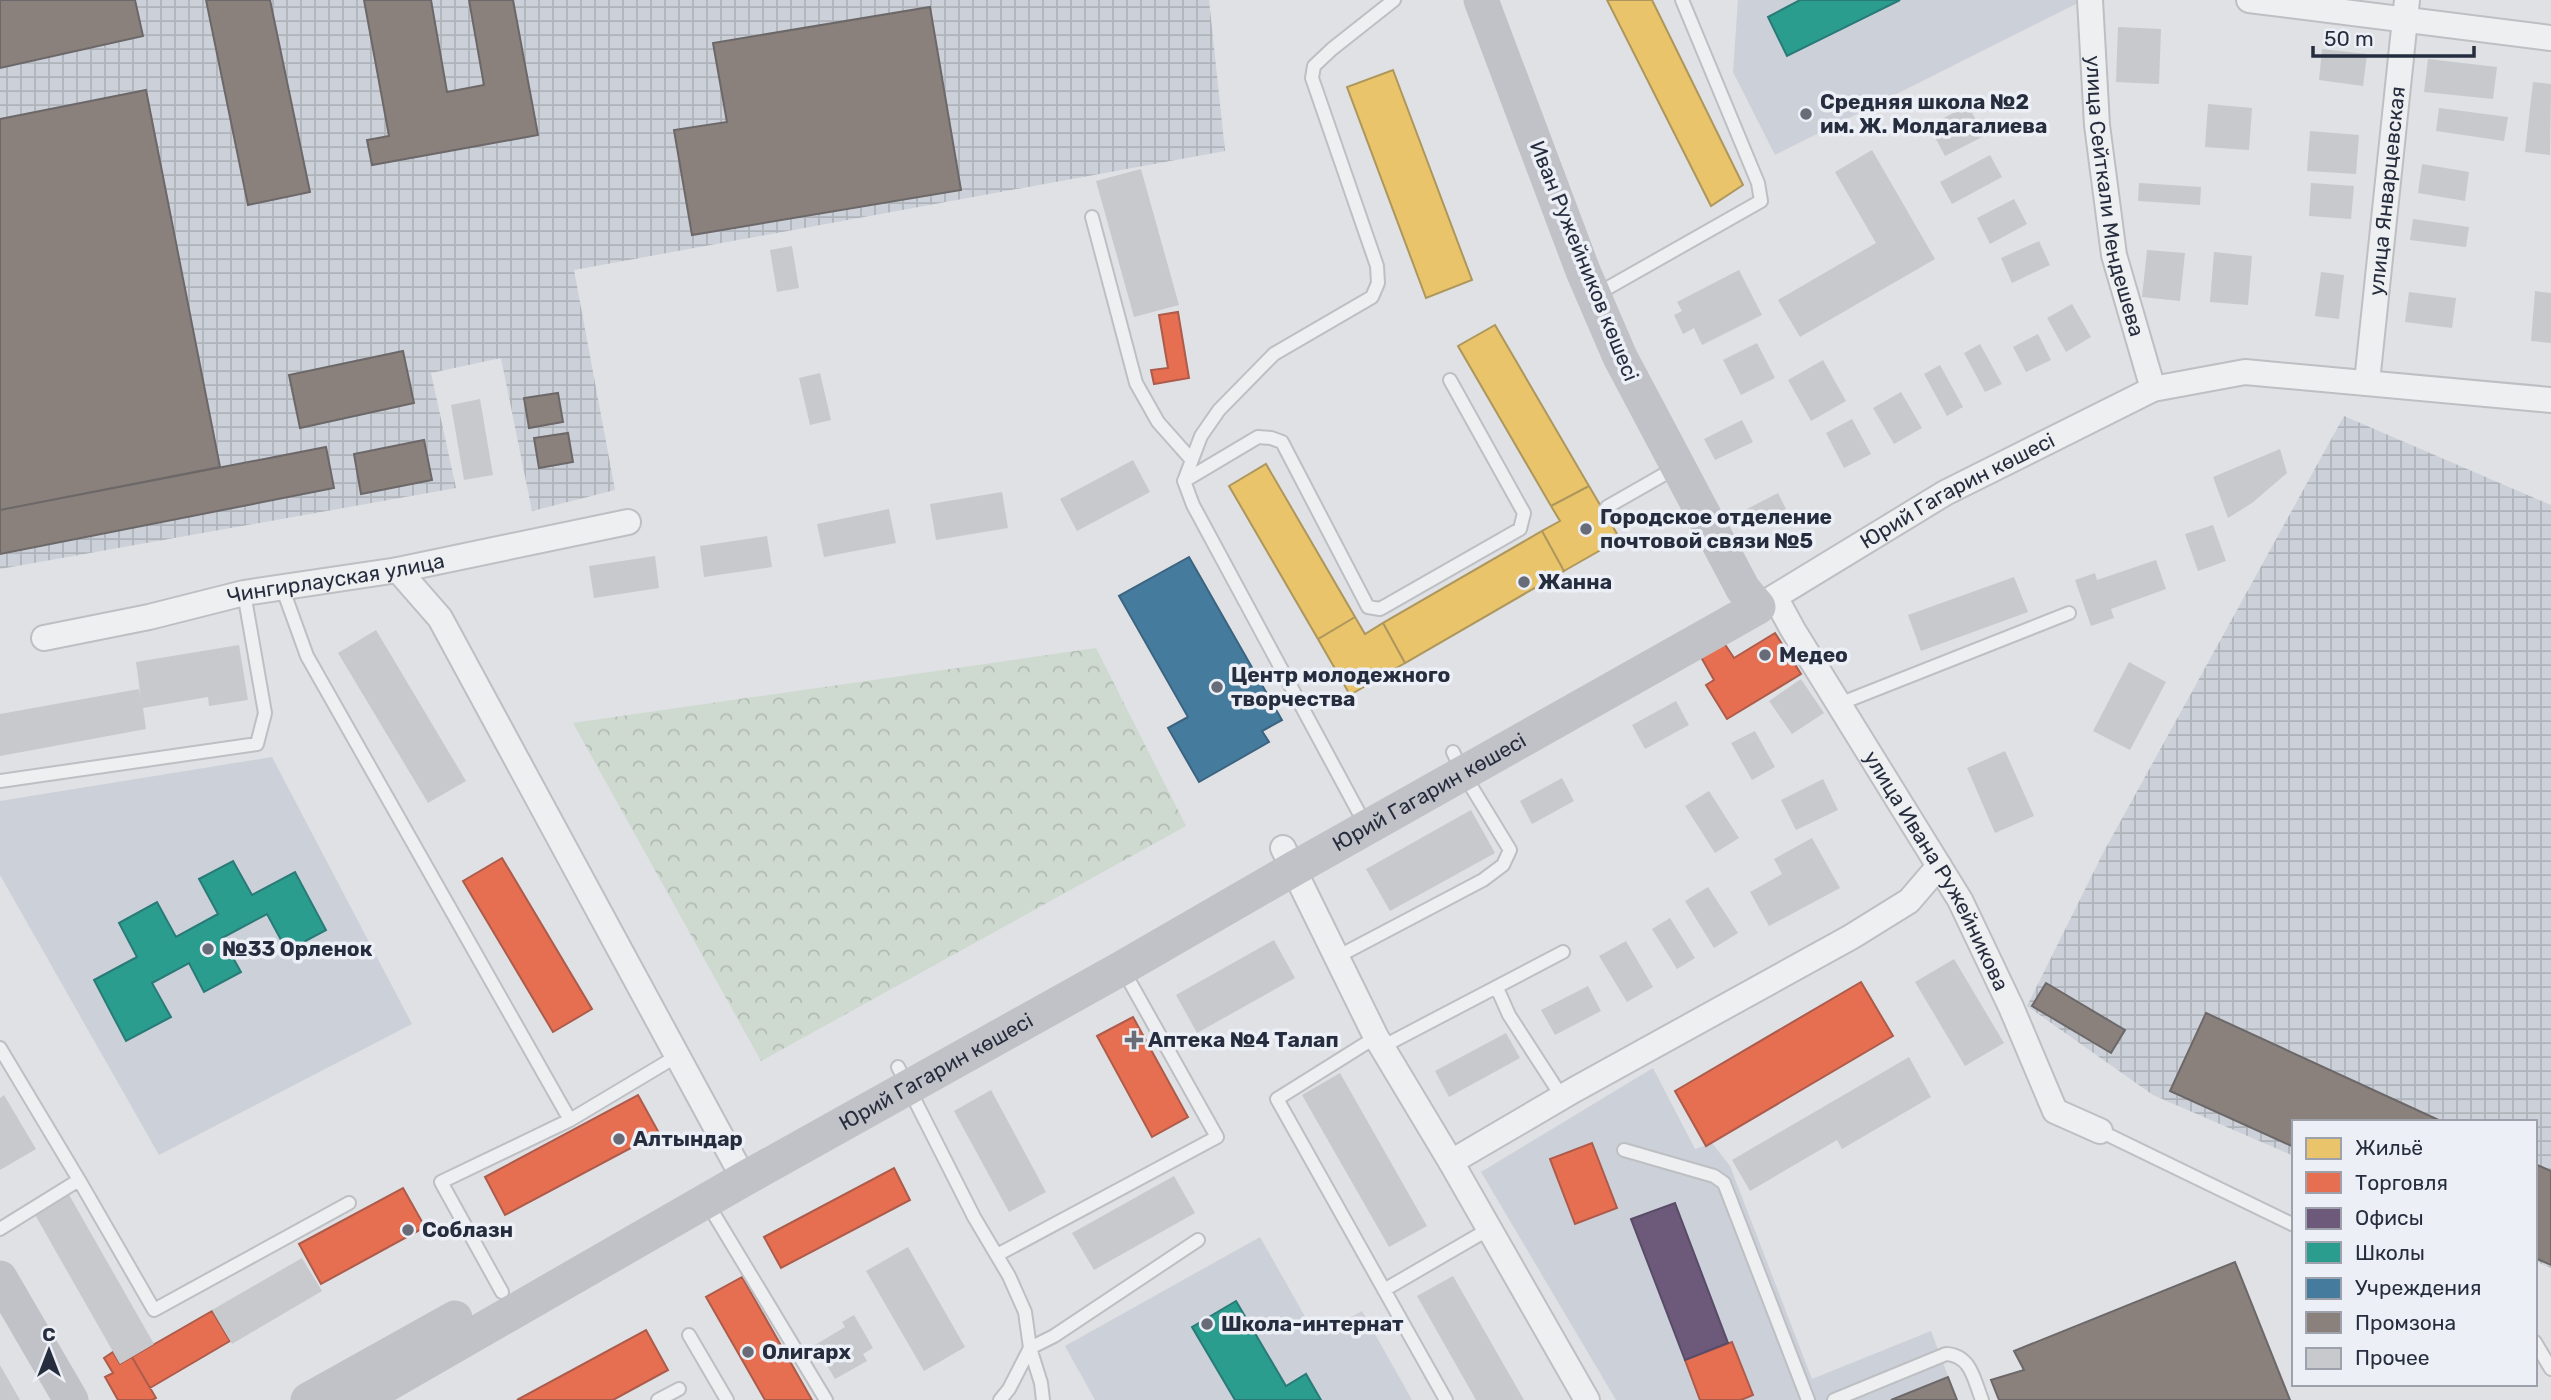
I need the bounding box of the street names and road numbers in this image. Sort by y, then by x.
street label: улица Сейткали Мендешева [2081,55,2150,339]
street label: улица Январцевская [2363,85,2410,297]
street label: Иван Ружейников көшесі [1525,137,1644,385]
street label: Юрий Гагарин көшесі [1855,427,2059,554]
street label: Чингирлауская улица [224,548,447,609]
street label: Юрий Гагарин көшесі [1328,727,1530,856]
street label: улица Ивана Ружейникова [1859,746,2014,995]
street label: Юрий Гагарин көшесі [835,1007,1037,1135]

